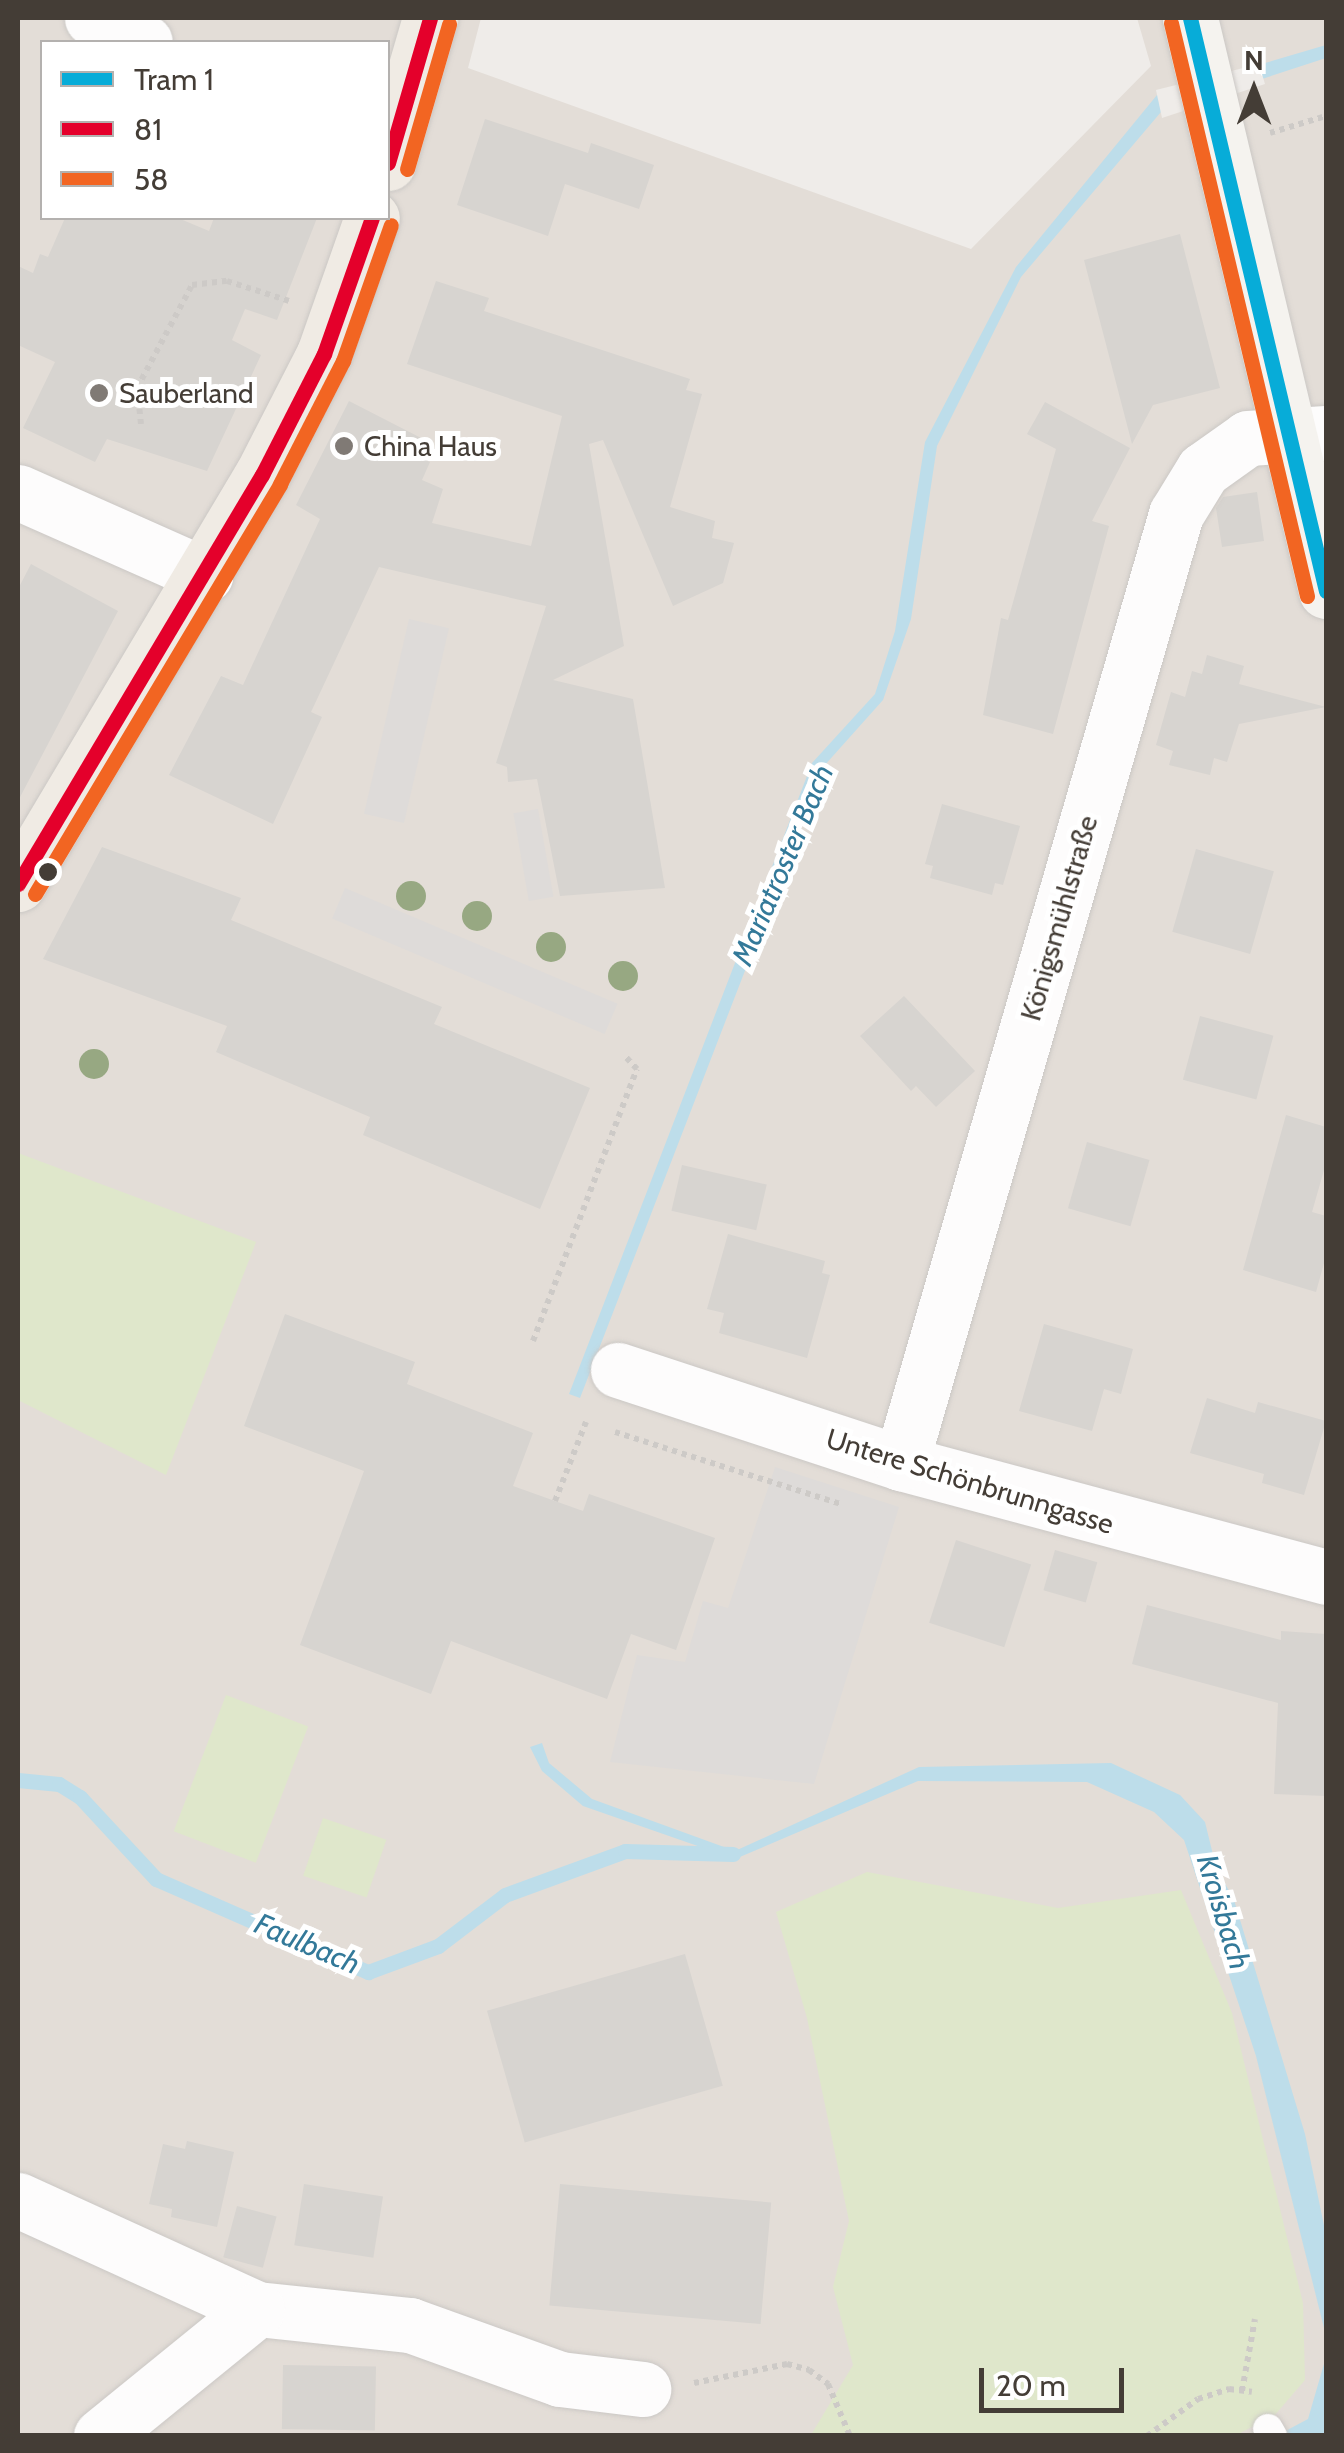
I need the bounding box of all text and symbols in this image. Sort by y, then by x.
legend [40,40,390,220]
north arrow [1204,40,1304,140]
text: N [1244,43,1264,77]
text: Tram 1 [134,61,214,98]
text: 81 [134,111,162,148]
text: 58 [134,161,168,198]
place label: Sauberland [119,376,253,410]
marker: Sauberland [88,382,110,404]
place label: China Haus [364,429,497,463]
marker: China Haus [333,435,355,457]
water label: Mariatroster Bach [725,759,841,971]
street label: Königsmühlstraße [1014,812,1104,1024]
unlabelled marker [38,862,58,882]
street label: Untere Schönbrunngasse [822,1421,1118,1541]
water label: Kroisbach [1189,1850,1257,1974]
water label: Faulbach [249,1906,365,1982]
scale bar [984,2348,1129,2410]
text: 20 m [996,2367,1066,2404]

